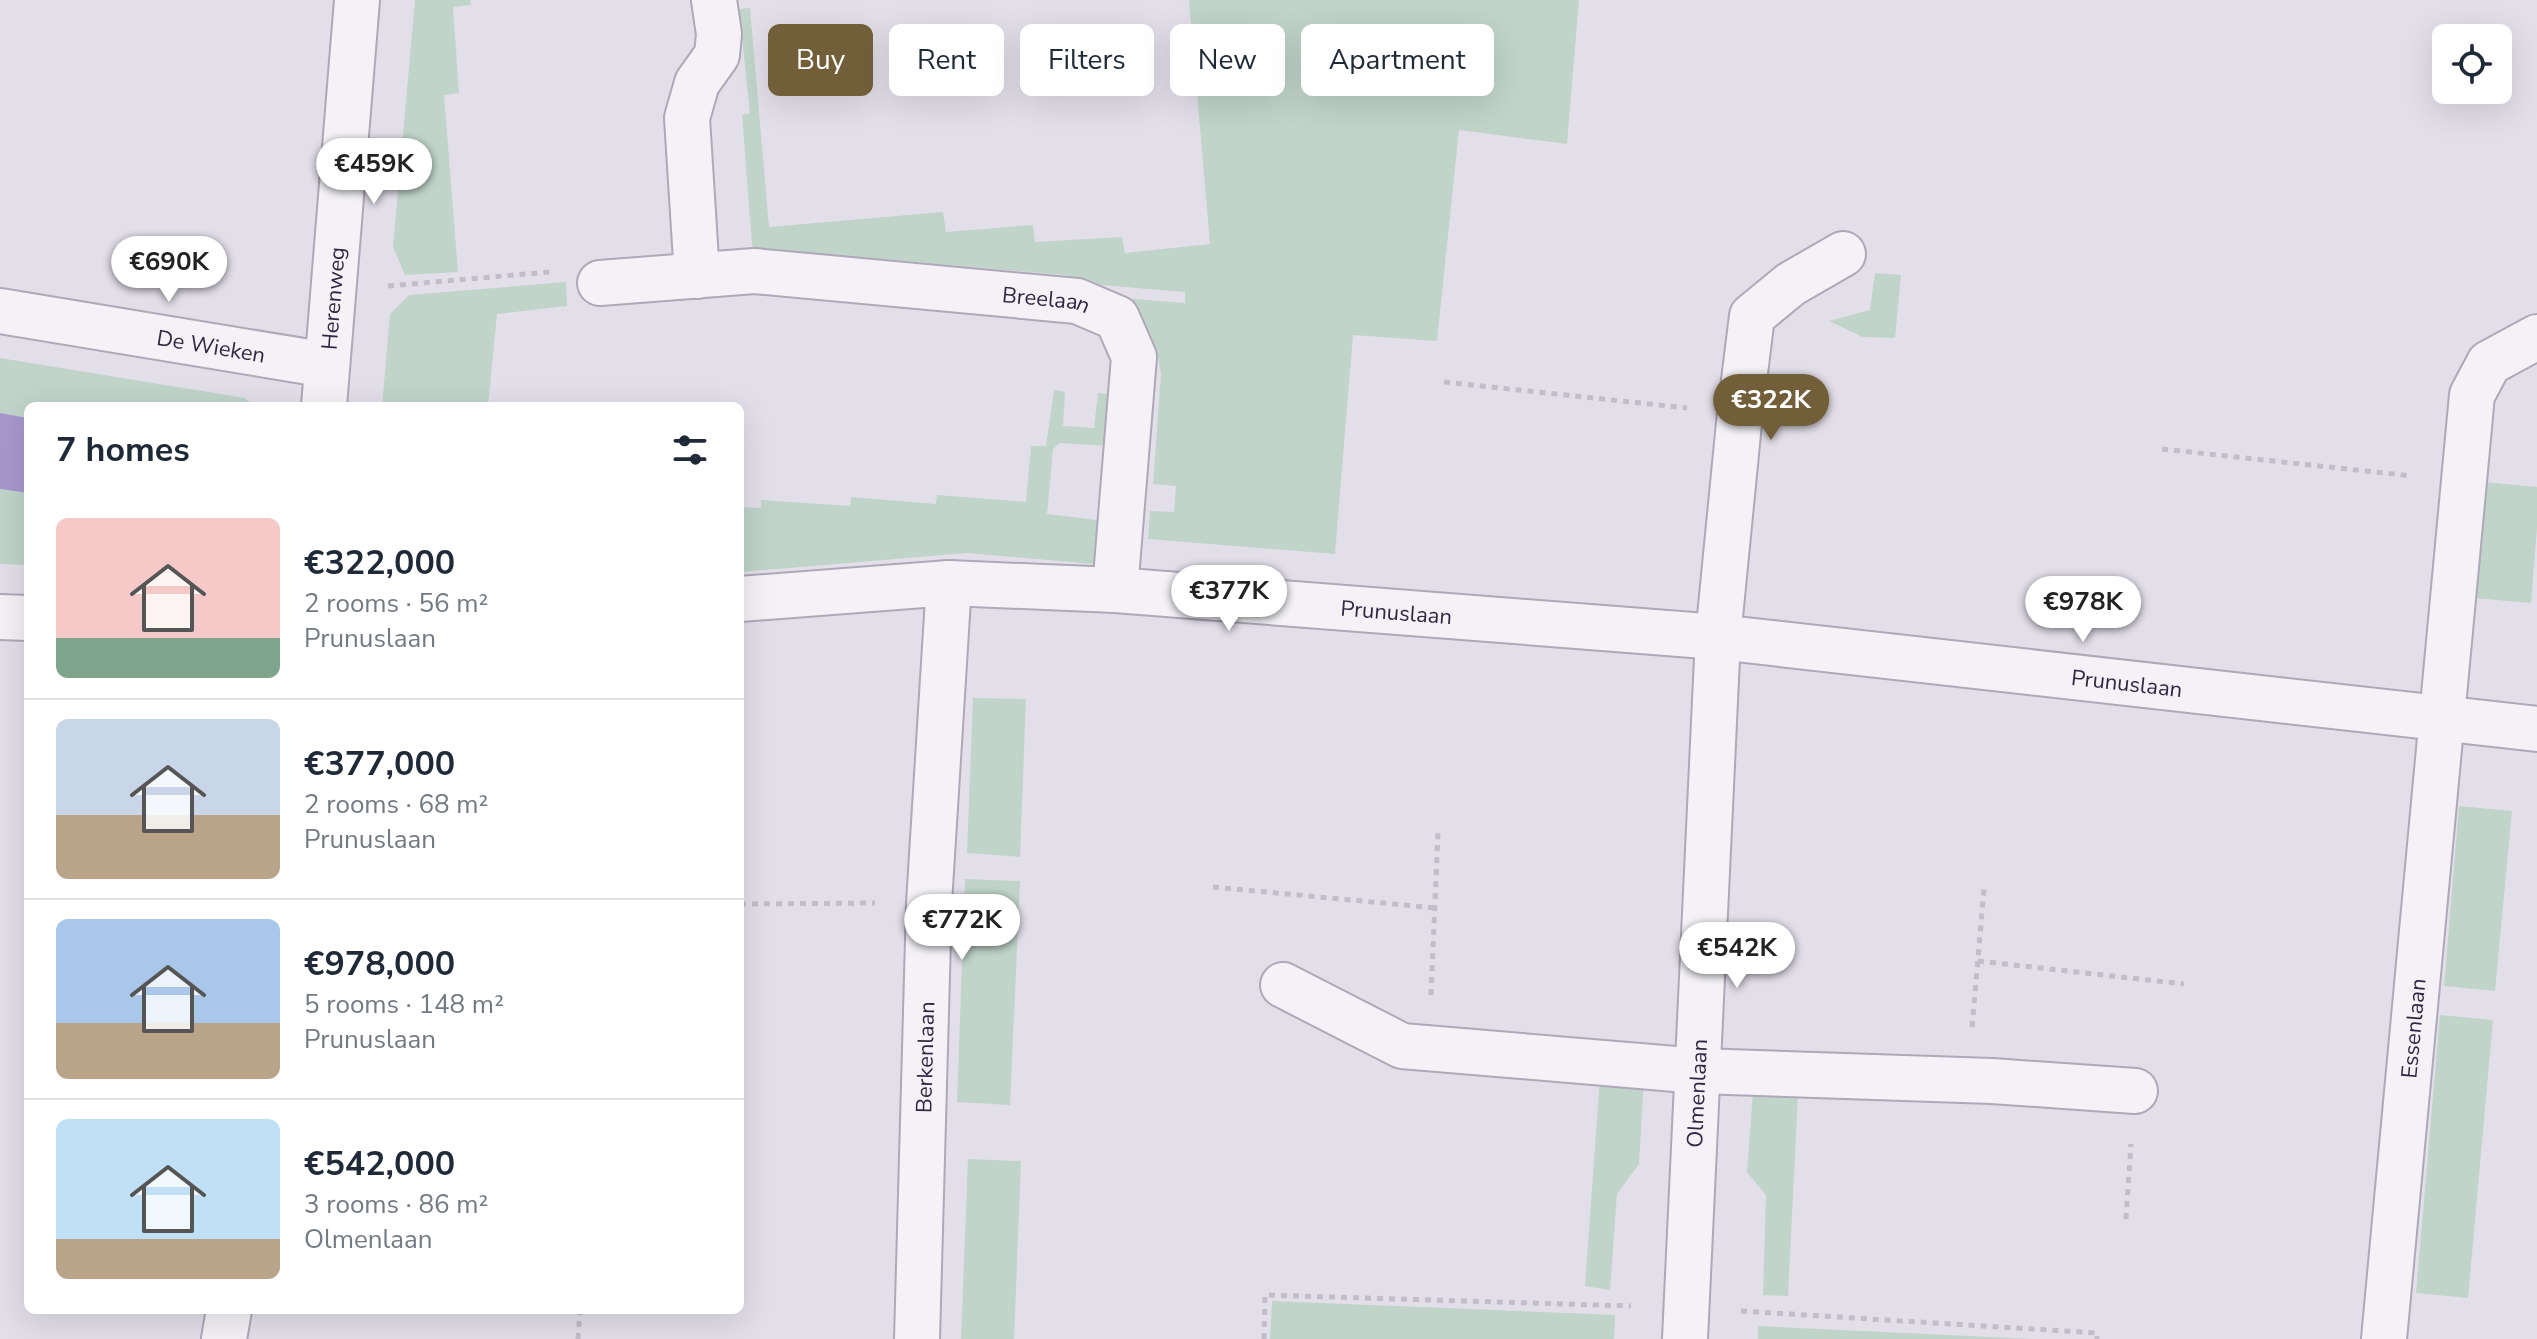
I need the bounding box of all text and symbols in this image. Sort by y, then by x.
chip: Buy [768,24,873,96]
chip: Rent [889,24,1004,96]
chip: Filters [1020,24,1154,96]
chip: New [1170,24,1285,96]
chip: Apartment [1301,24,1494,96]
map controls [2432,24,2512,104]
button: locate [2432,24,2512,104]
pin: €459K [318,138,430,206]
text: €459K [334,146,414,181]
pin: €690K [113,236,225,304]
text: €690K [129,244,209,279]
street label: Herenweg [315,246,353,351]
street label: Breelaan [1001,280,1095,321]
street label: De Wieken [154,323,268,371]
pin: €322K [1715,374,1827,442]
text: €322K [1731,382,1811,417]
text: 7 homes [56,427,190,473]
icon: filters [668,428,712,472]
text: €322,000 [304,540,455,586]
icon: home [120,550,216,646]
pin: €377K [1173,565,1285,633]
text: €377K [1189,573,1269,608]
pin: €978K [2027,576,2139,644]
text: €978K [2043,584,2123,619]
text: 2 rooms · 56 m² [304,586,488,621]
street label: Prunuslaan [1339,594,1453,632]
text: Prunuslaan [304,621,436,656]
street label: Prunuslaan [2070,663,2184,705]
text: €377,000 [304,741,455,787]
icon: home [120,751,216,847]
text: 2 rooms · 68 m² [304,787,488,822]
text: Prunuslaan [304,822,436,857]
pin: €772K [906,894,1018,962]
text: €772K [922,902,1002,937]
pin: €542K [1681,922,1793,990]
text: €542K [1697,930,1777,965]
text: €978,000 [304,941,455,987]
icon: home [120,951,216,1047]
street label: Essenlaan [2394,977,2434,1080]
text: 5 rooms · 148 m² [304,987,504,1022]
street label: Berkenlaan [909,1001,942,1113]
text: Prunuslaan [304,1022,436,1057]
street label: Olmenlaan [1680,1038,1715,1148]
text: €542,000 [304,1141,455,1187]
icon: home [120,1151,216,1247]
text: 3 rooms · 86 m² [304,1187,488,1222]
text: Olmenlaan [304,1222,433,1257]

